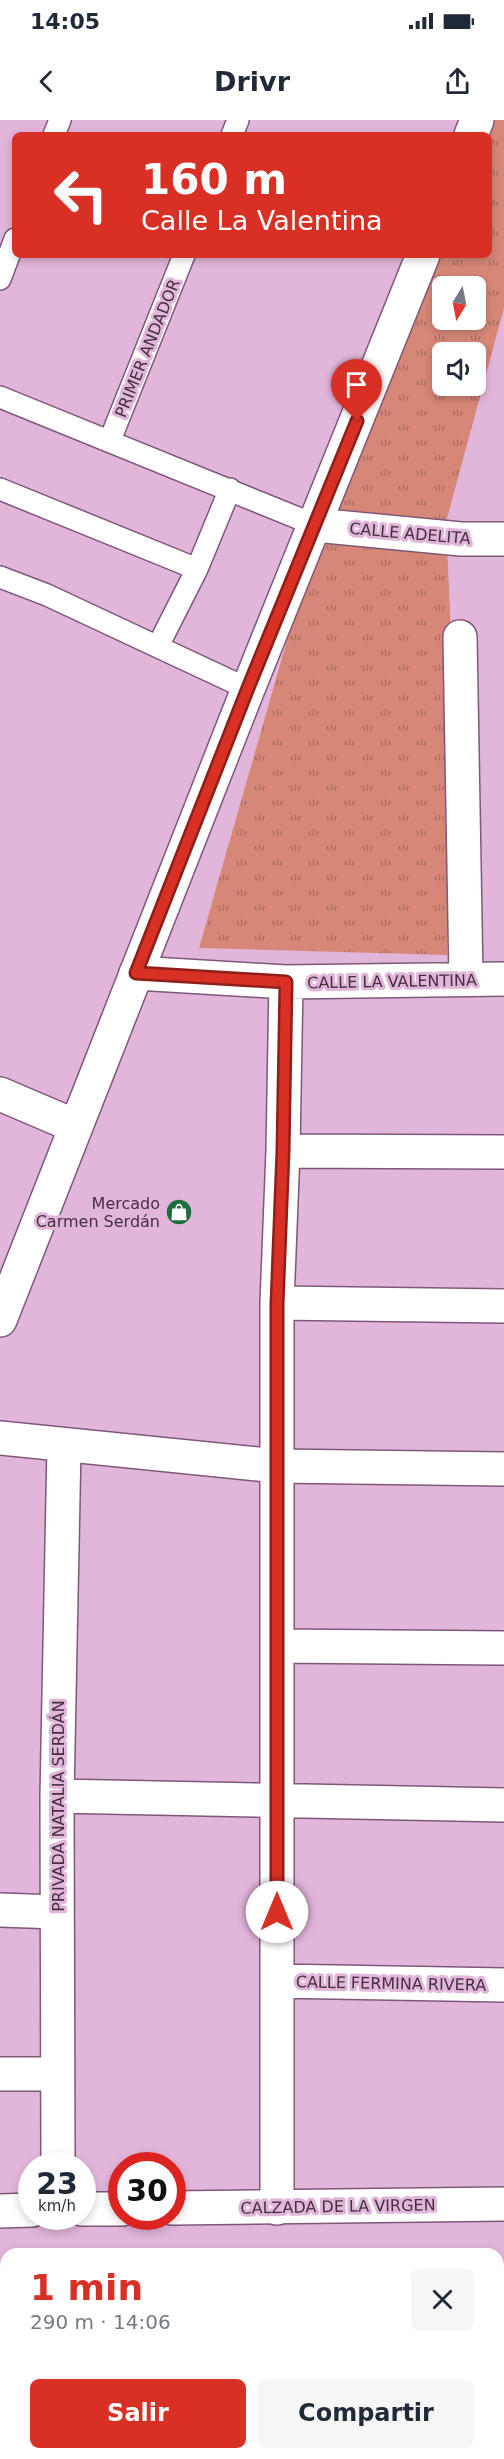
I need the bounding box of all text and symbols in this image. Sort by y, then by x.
text: 14:05 [30,9,100,34]
icon: back [30,65,63,98]
icon: share [441,65,474,98]
text: Drivr [214,66,290,97]
text: 160 m [141,155,287,204]
icon: left [42,156,120,234]
text: Calle La Valentina [141,205,383,236]
street label: PRIMER ANDADOR [111,276,184,420]
north arrow [432,276,486,330]
map controls [432,276,486,396]
button: sound [432,342,486,396]
pin [331,359,382,421]
icon: arrive [340,368,373,401]
street label: CALLE ADELITA [349,519,471,548]
street label: CALLE LA VALENTINA [307,971,477,992]
place label: Mercado Carmen Serdán [36,1194,160,1231]
shop icon: Mercado Carmen Serdán [164,1197,194,1227]
street label: PRIVADA NATALIA SERDÁN [49,1700,68,1912]
position arrow [245,1880,309,1944]
street label: CALLE FERMINA RIVERA [296,1972,486,1995]
speed limit sign: 30 [108,2152,186,2230]
text: 23 [36,2166,78,2201]
street label: CALZADA DE LA VIRGEN [240,2195,436,2218]
text: km/h [38,2197,76,2215]
text: 1 min [30,2267,143,2308]
button: close [411,2268,474,2331]
text: 290 m · 14:06 [30,2310,171,2334]
button: Salir [30,2379,246,2448]
button: Compartir [258,2379,474,2448]

